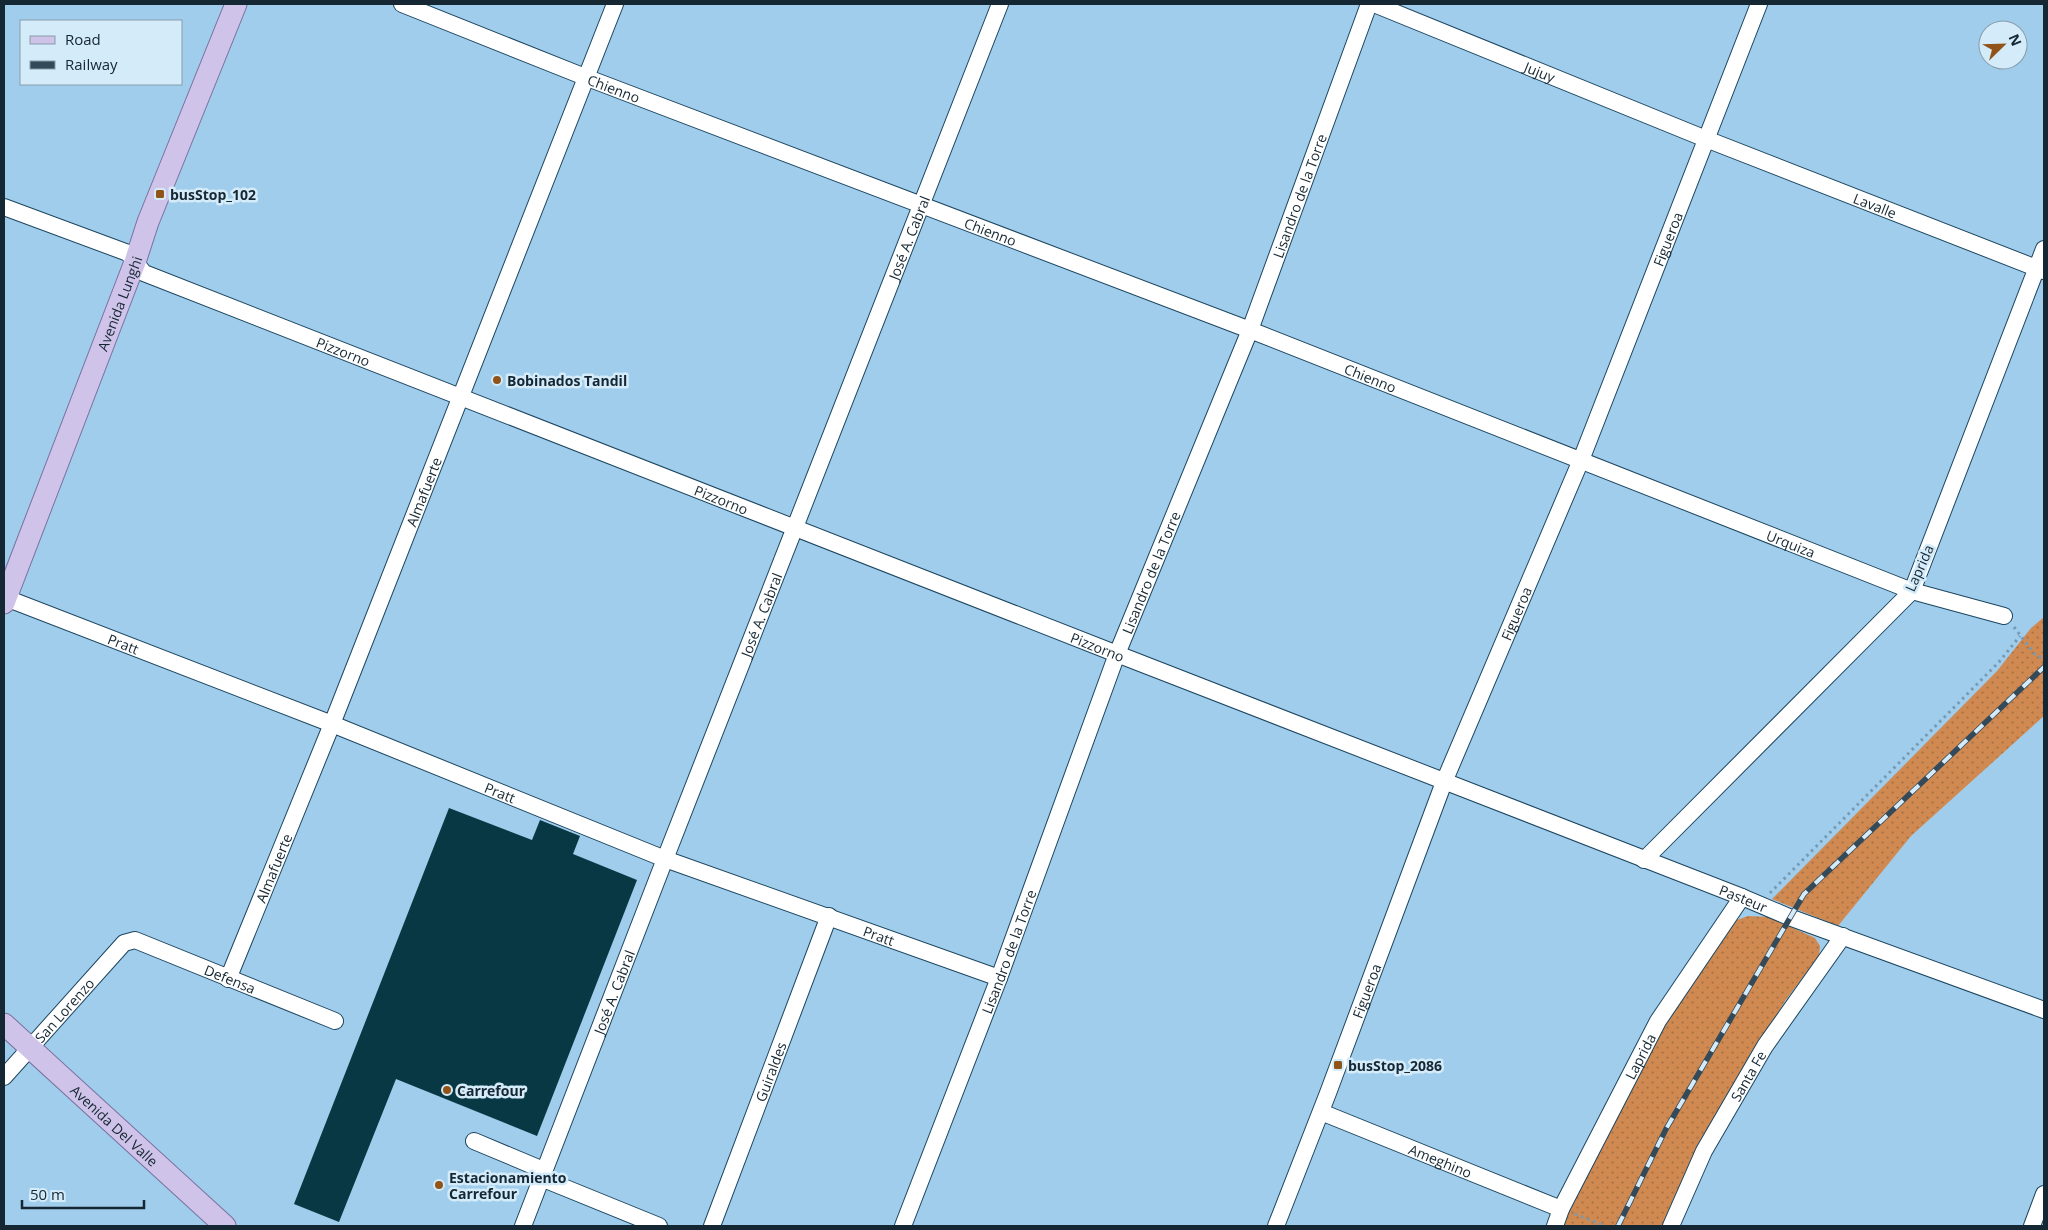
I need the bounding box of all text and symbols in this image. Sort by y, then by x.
legend [20,20,182,85]
north arrow [1978,20,2028,70]
text: Road [65,29,101,49]
text: N [2004,31,2026,49]
text: Railway [65,54,118,74]
street label: Jujuy [1520,56,1559,87]
street label: Chienno [585,69,643,107]
street label: Lisandro de la Torre [1268,131,1330,260]
place label: busStop_102 [170,185,256,204]
marker: busStop_102 [154,188,166,200]
street label: Lavalle [1851,188,1900,222]
street label: José A. Cabral [883,193,934,284]
street label: Figueroa [1648,209,1686,269]
street label: Chienno [962,213,1019,250]
street label: Avenida Lunghi [92,254,146,353]
street label: Pizzorno [314,332,373,370]
street label: Chienno [1342,359,1399,396]
place label: Bobinados Tandil [507,371,627,390]
marker: Bobinados Tandil [491,374,503,386]
street label: Almafuerte [401,454,446,529]
street label: Pizzorno [692,480,751,518]
street label: Lisandro de la Torre [1117,508,1184,636]
street label: Urquiza [1764,525,1818,561]
street label: Laprida [1900,542,1938,594]
street label: José A. Cabral [735,570,786,661]
street label: Figueroa [1496,584,1536,643]
street label: Pizzorno [1068,627,1127,666]
street label: Pratt [105,629,142,658]
street label: Pratt [482,777,519,807]
street label: Almafuerte [251,830,296,905]
street label: Pasteur [1717,880,1770,916]
street label: Lisandro de la Torre [977,887,1040,1016]
street label: Pratt [861,921,897,950]
street label: José A. Cabral [588,947,638,1039]
street label: Defensa [202,960,259,997]
street label: Figueroa [1347,961,1385,1021]
street label: San Lorenzo [30,974,98,1046]
street label: Laprida [1620,1030,1660,1082]
street label: Guiraldes [750,1039,790,1104]
street label: Santa Fe [1726,1047,1770,1105]
place label: busStop_2086 [1348,1056,1442,1075]
marker: busStop_2086 [1332,1059,1344,1071]
street label: Avenida Del Valle [67,1080,163,1170]
place label: Carrefour [457,1081,526,1100]
marker: Carrefour [441,1084,453,1096]
street label: Ameghino [1406,1139,1475,1182]
place label: Estacionamiento Carrefour [449,1168,567,1203]
scale bar [22,1178,145,1210]
marker: Estacionamiento Carrefour [433,1179,445,1191]
text: 50 m [30,1184,65,1204]

